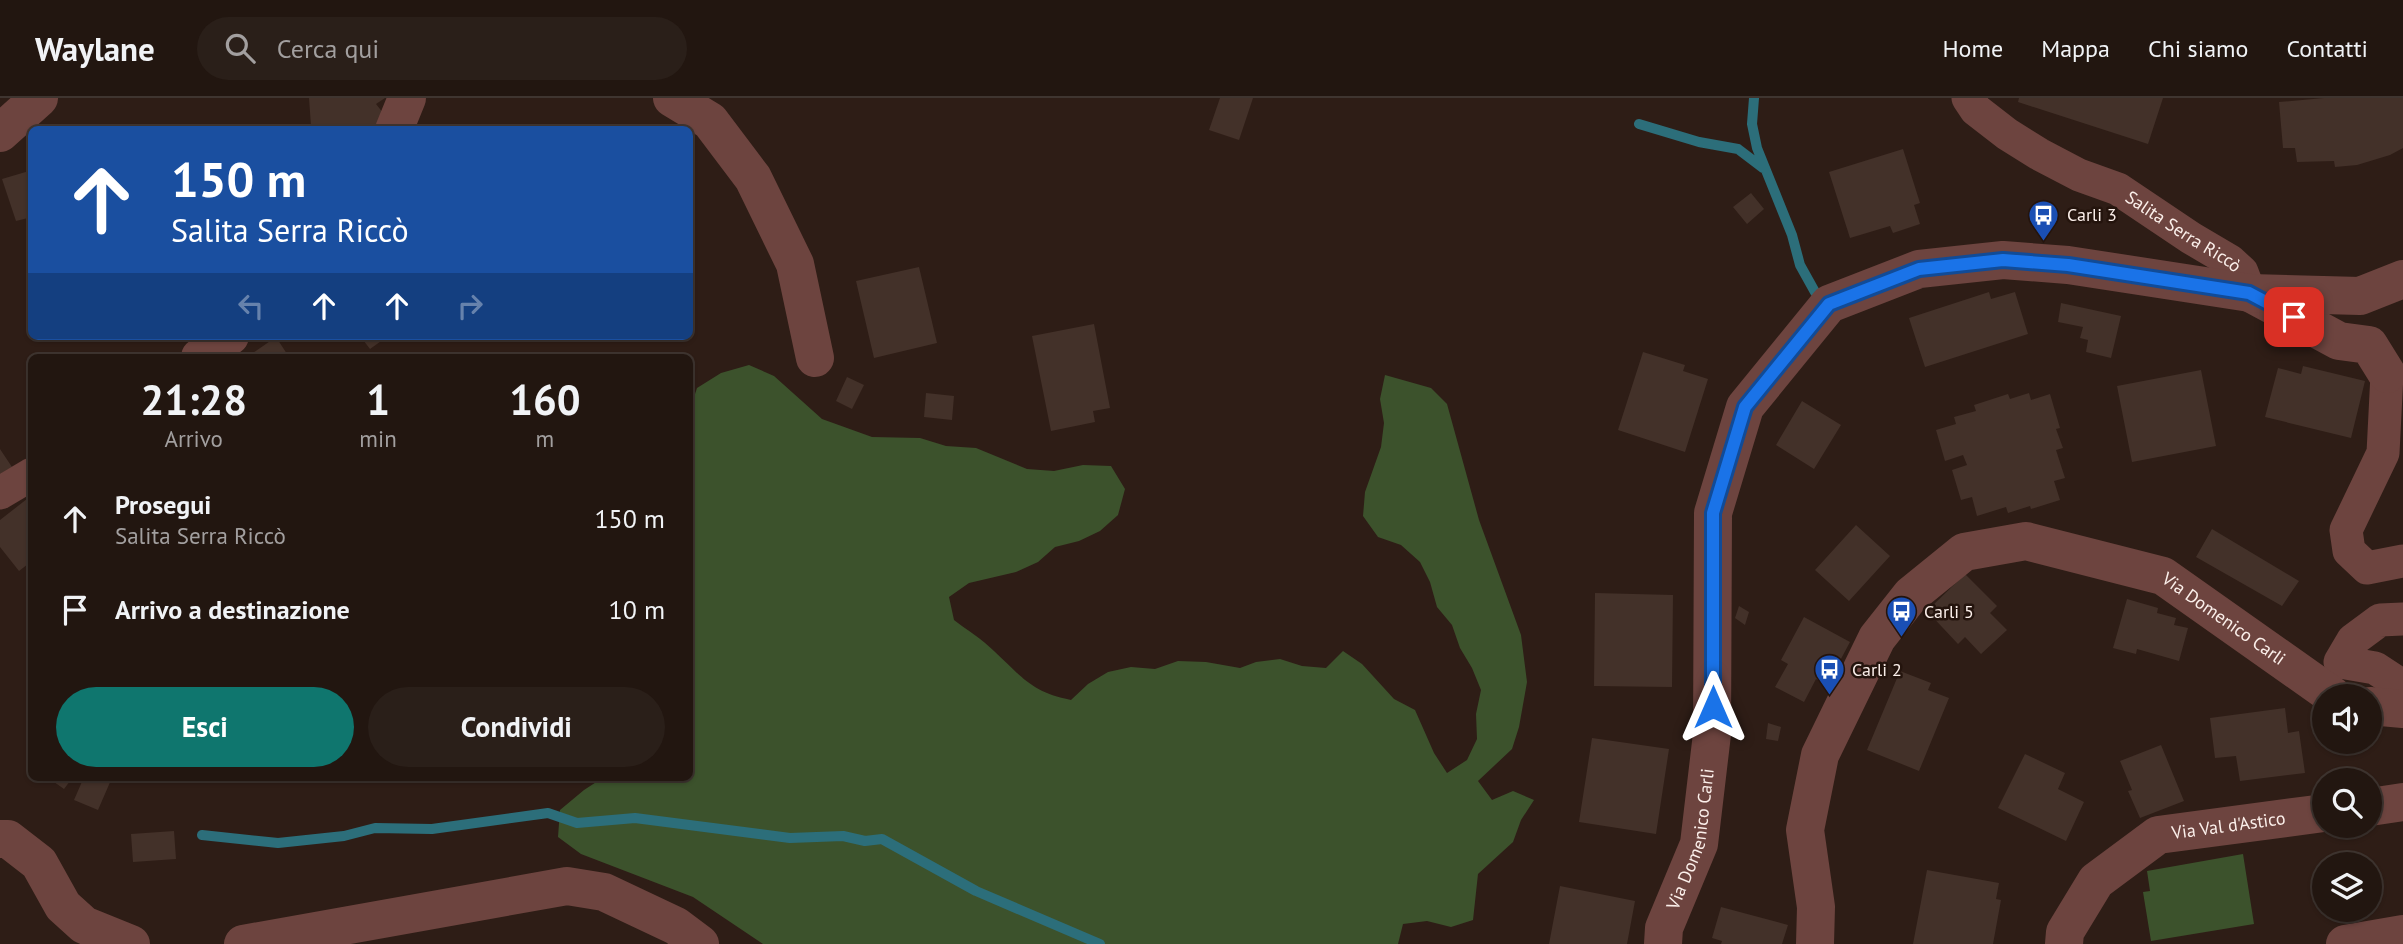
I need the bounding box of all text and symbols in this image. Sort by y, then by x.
search box [197,17,687,80]
text: Waylane [35,27,155,70]
icon: search [221,29,259,67]
text: Cerca qui [277,32,379,65]
text: Home [1942,33,2003,64]
text: Mappa [2041,33,2110,64]
text: Chi siamo [2148,33,2248,64]
text: Contatti [2286,33,2368,64]
text: 150 m [171,147,306,211]
icon: ahead [56,154,147,245]
street label: Salita Serra Riccò [2121,185,2247,277]
bus stop icon: Carli 3 [2027,198,2061,242]
place label: Carli 3 [2067,203,2117,226]
text: Salita Serra Riccò [171,209,409,251]
icon: left [232,287,270,325]
icon: ahead [305,287,343,325]
icon: ahead [378,287,416,325]
icon: right [451,287,489,325]
pin [2264,287,2324,347]
icon: arrive [2275,298,2313,336]
text: 21:28 [140,372,247,427]
text: 1 [366,372,390,427]
text: 160 [509,372,581,427]
text: Arrivo [164,424,223,453]
text: min [359,424,397,453]
text: m [536,424,554,453]
text: Prosegui [115,488,211,521]
icon: ahead [56,500,94,538]
text: 150 m [594,502,665,535]
text: Salita Serra Riccò [115,521,286,550]
street label: Via Domenico Carli [2157,566,2290,670]
icon: arrive [56,591,94,629]
text: Arrivo a destinazione [115,593,350,626]
text: 10 m [609,593,665,626]
bus stop icon: Carli 5 [1884,595,1918,639]
place label: Carli 5 [1924,600,1974,623]
bus stop icon: Carli 2 [1812,653,1846,697]
place label: Carli 2 [1852,658,1902,681]
position arrow [1676,670,1750,744]
map controls [2312,684,2382,922]
button: sound [2312,684,2382,754]
button: Esci [56,687,354,767]
button: Condividi [368,687,665,767]
street label: Via Domenico Carli [1661,767,1719,914]
button: search [2312,768,2382,838]
street label: Via Val d'Astico [2169,806,2287,844]
button: layers [2312,852,2382,922]

